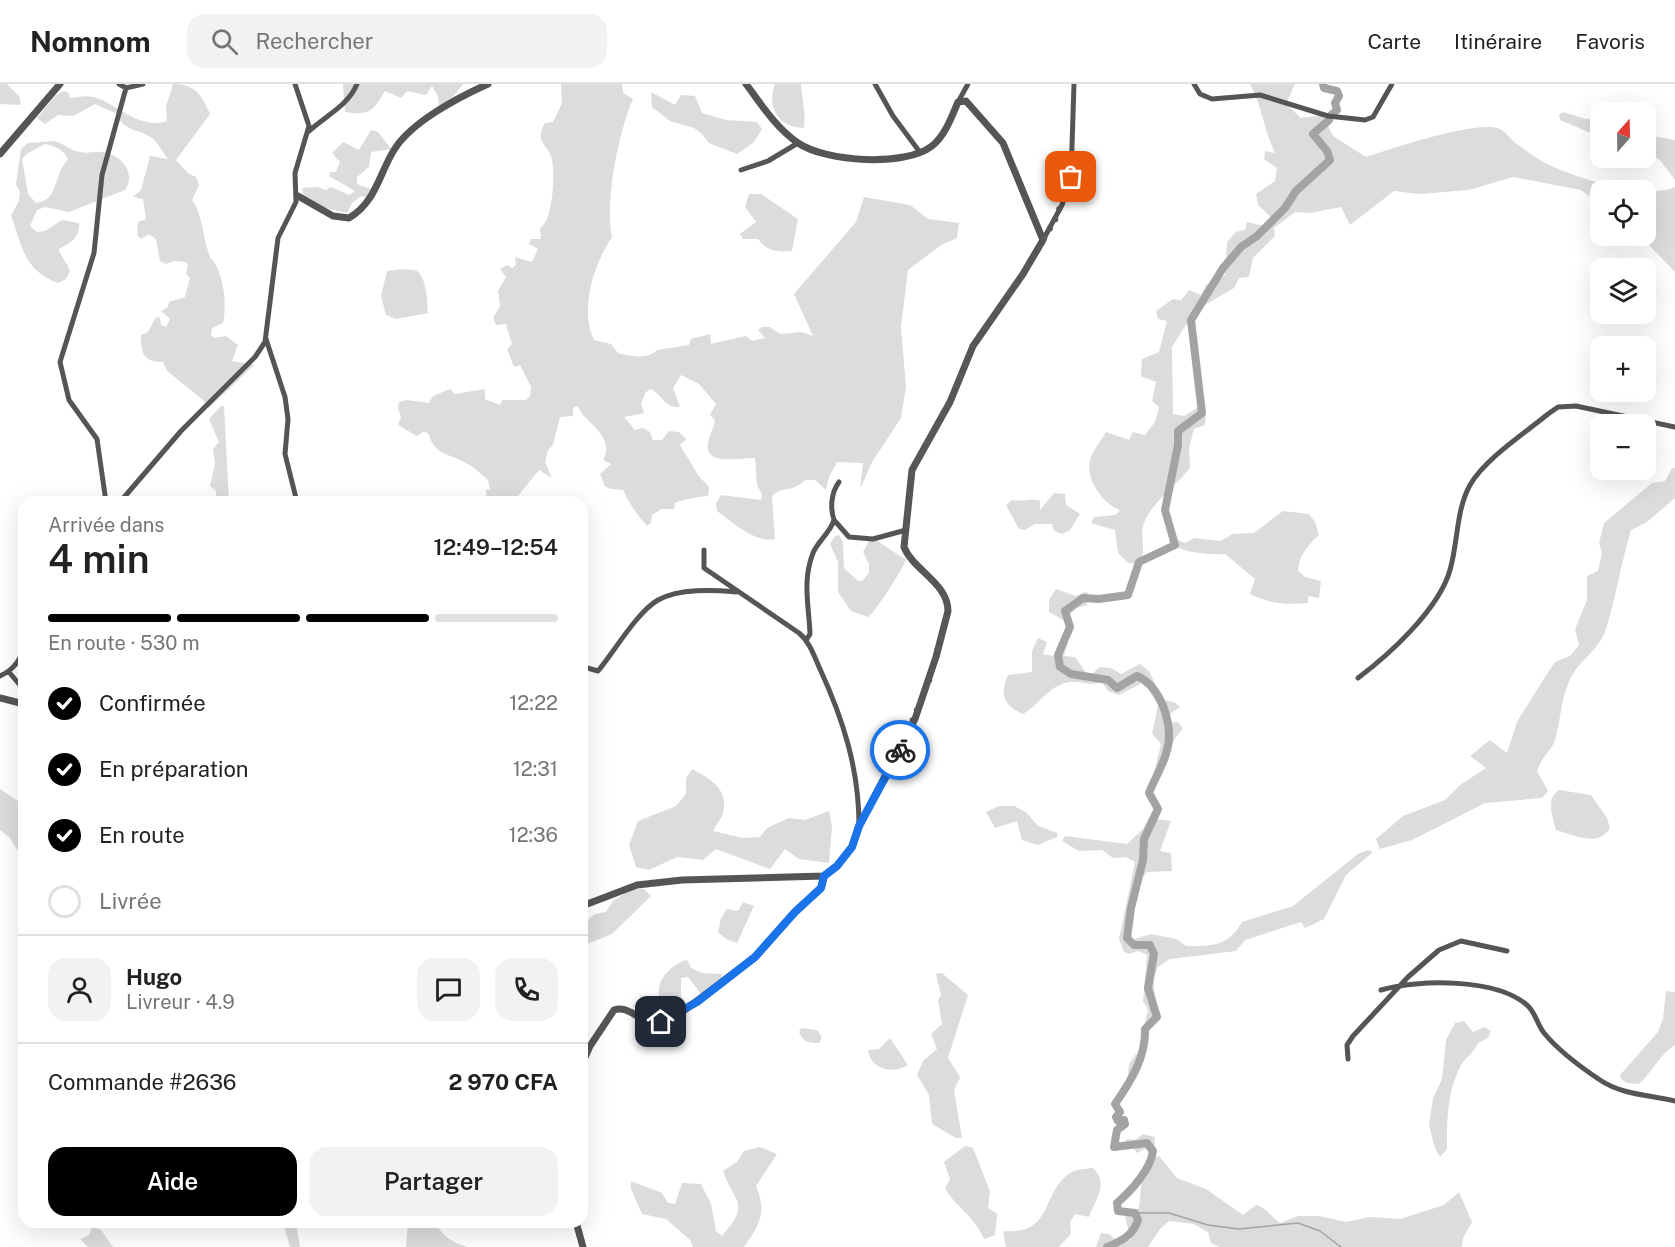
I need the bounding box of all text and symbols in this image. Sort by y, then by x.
search box [187,14,607,68]
text: Nomnom [30,25,151,58]
icon: search [208,25,241,58]
text: Rechercher [256,28,373,54]
text: Carte [1367,29,1421,54]
text: Itinéraire [1454,29,1542,54]
text: Favoris [1575,29,1645,54]
north arrow [1590,102,1656,168]
map controls [1590,102,1656,480]
pin [1045,151,1096,202]
icon: bag [1054,160,1087,193]
button: locate [1590,180,1656,246]
button: layers [1590,258,1656,324]
button: + [1590,336,1656,402]
button: − [1590,414,1656,480]
text: Arrivée dans [48,513,164,537]
text: 12:49–12:54 [434,534,558,560]
text: 4 min [48,536,150,582]
text: En route · 530 m [48,631,200,655]
icon: check [48,687,81,720]
text: Confirmée [99,690,206,716]
text: 12:22 [509,691,558,715]
courier [870,720,930,780]
icon: bike [884,734,917,767]
icon: check [48,753,81,786]
text: En préparation [99,756,249,782]
text: 12:31 [513,757,558,781]
icon: check [48,819,81,852]
text: En route [99,822,185,848]
text: 12:36 [509,823,558,847]
text: Livrée [99,888,162,914]
button: person [48,958,111,1021]
button: chat [417,958,480,1021]
button: phone [495,958,558,1021]
text: Hugo [126,964,182,990]
text: Livreur · 4.9 [126,990,235,1014]
pin [635,996,686,1047]
icon: home [644,1005,677,1038]
text: Commande #2636 [48,1069,237,1095]
text: 2 970 CFA [448,1069,558,1095]
button: Aide [48,1147,297,1216]
button: Partager [309,1147,558,1216]

